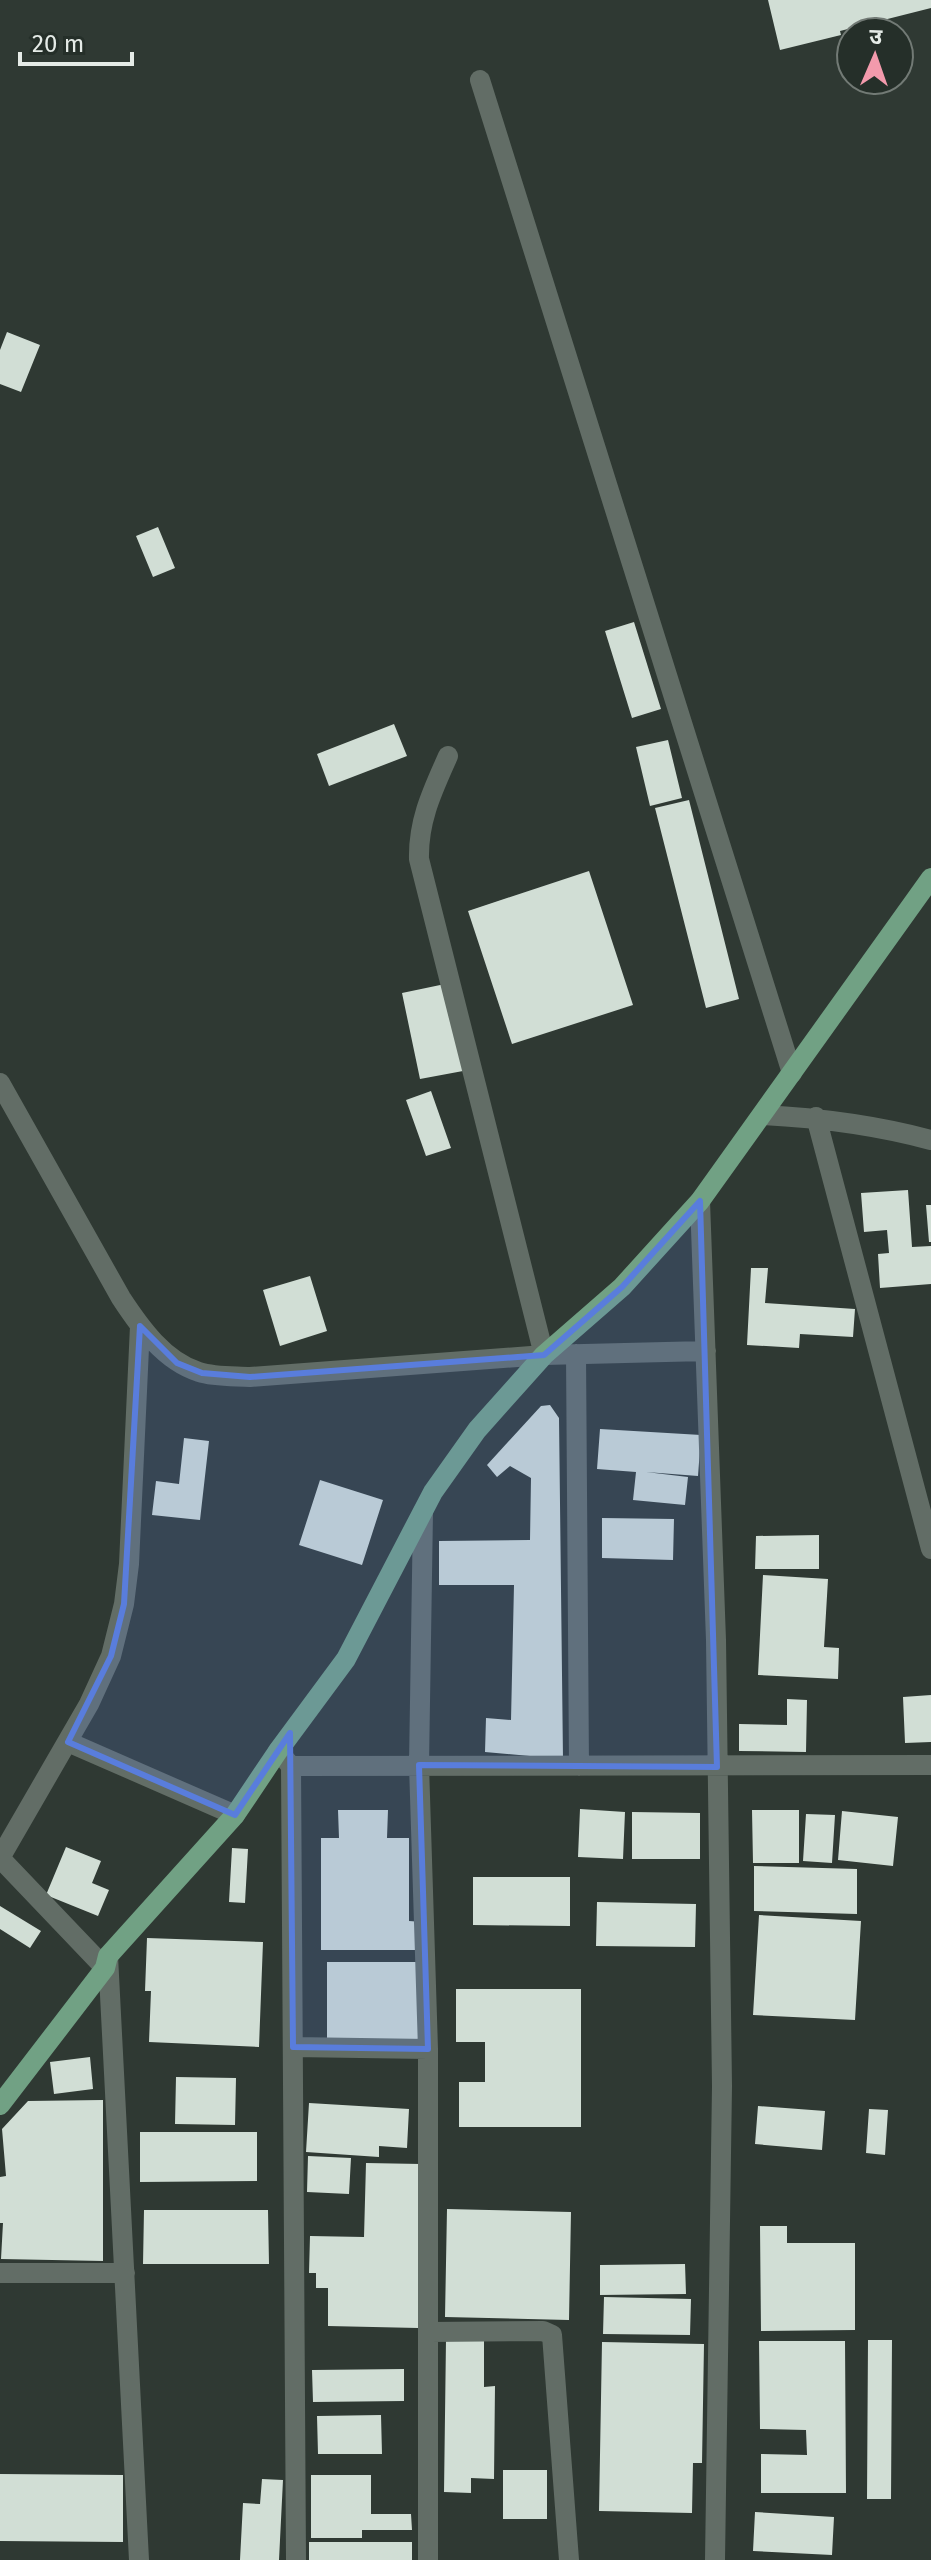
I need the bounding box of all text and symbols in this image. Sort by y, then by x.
scale bar [20,16,132,66]
north arrow [835,16,915,96]
text: उ [869,23,884,50]
text: 20 m [32,30,84,58]

